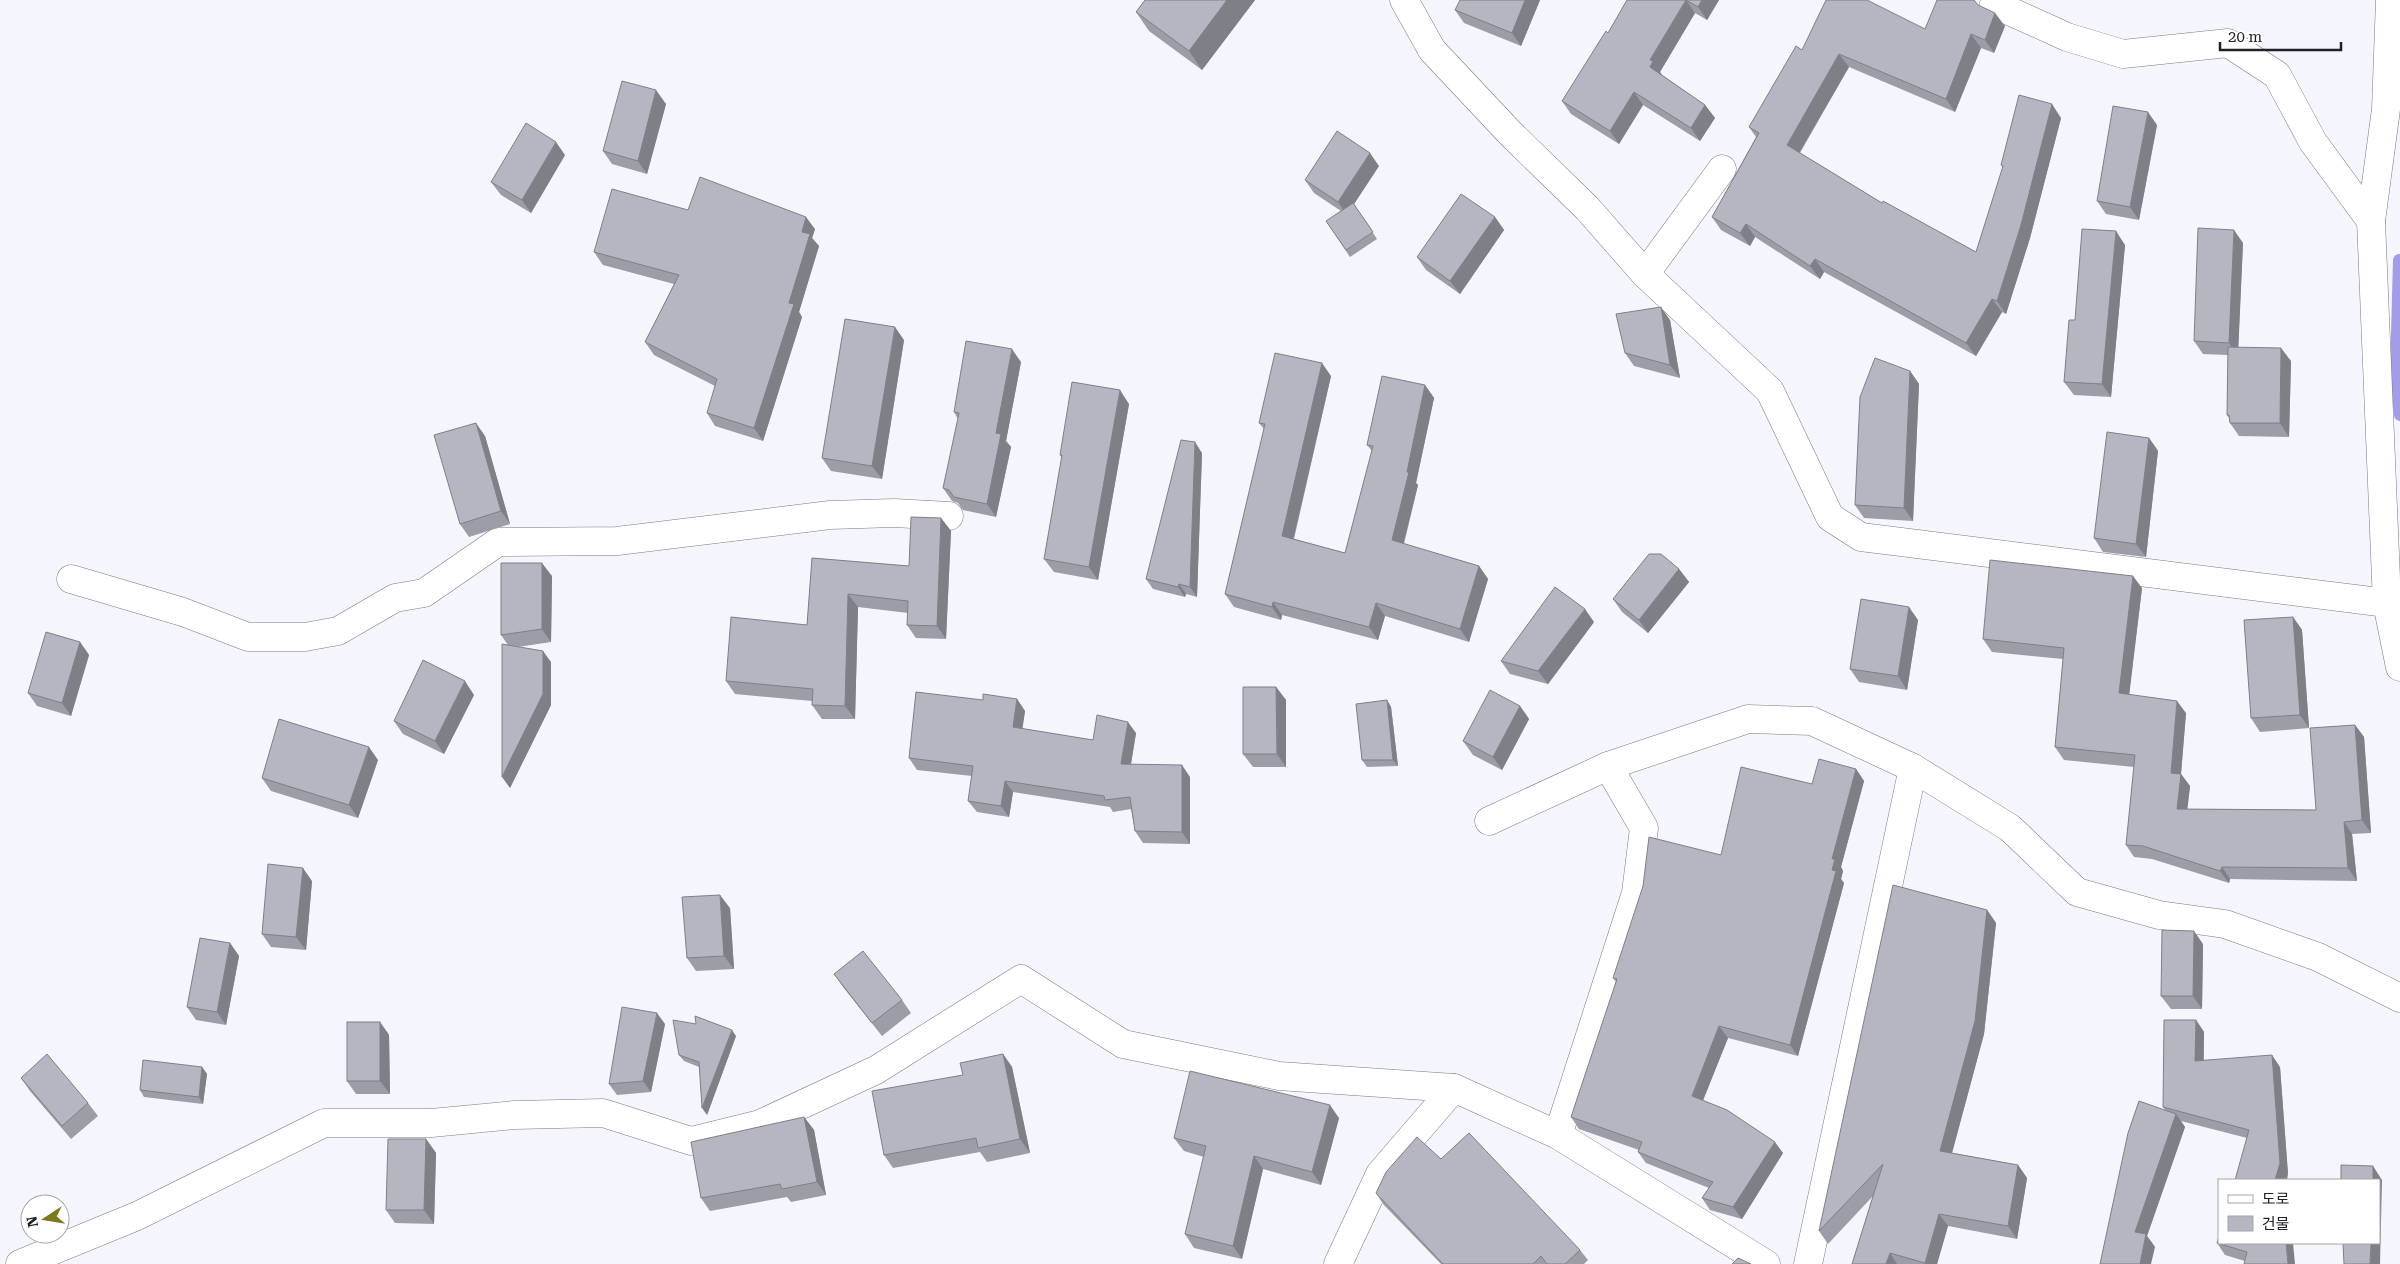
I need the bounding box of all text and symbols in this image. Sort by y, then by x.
scale bar [2220,20,2341,52]
text: 20 m [2228,28,2263,46]
legend [2218,1179,2380,1244]
text: 도로 [2262,1190,2290,1208]
north arrow [20,1194,70,1244]
text: N [23,1215,41,1229]
text: 건물 [2262,1215,2290,1233]

